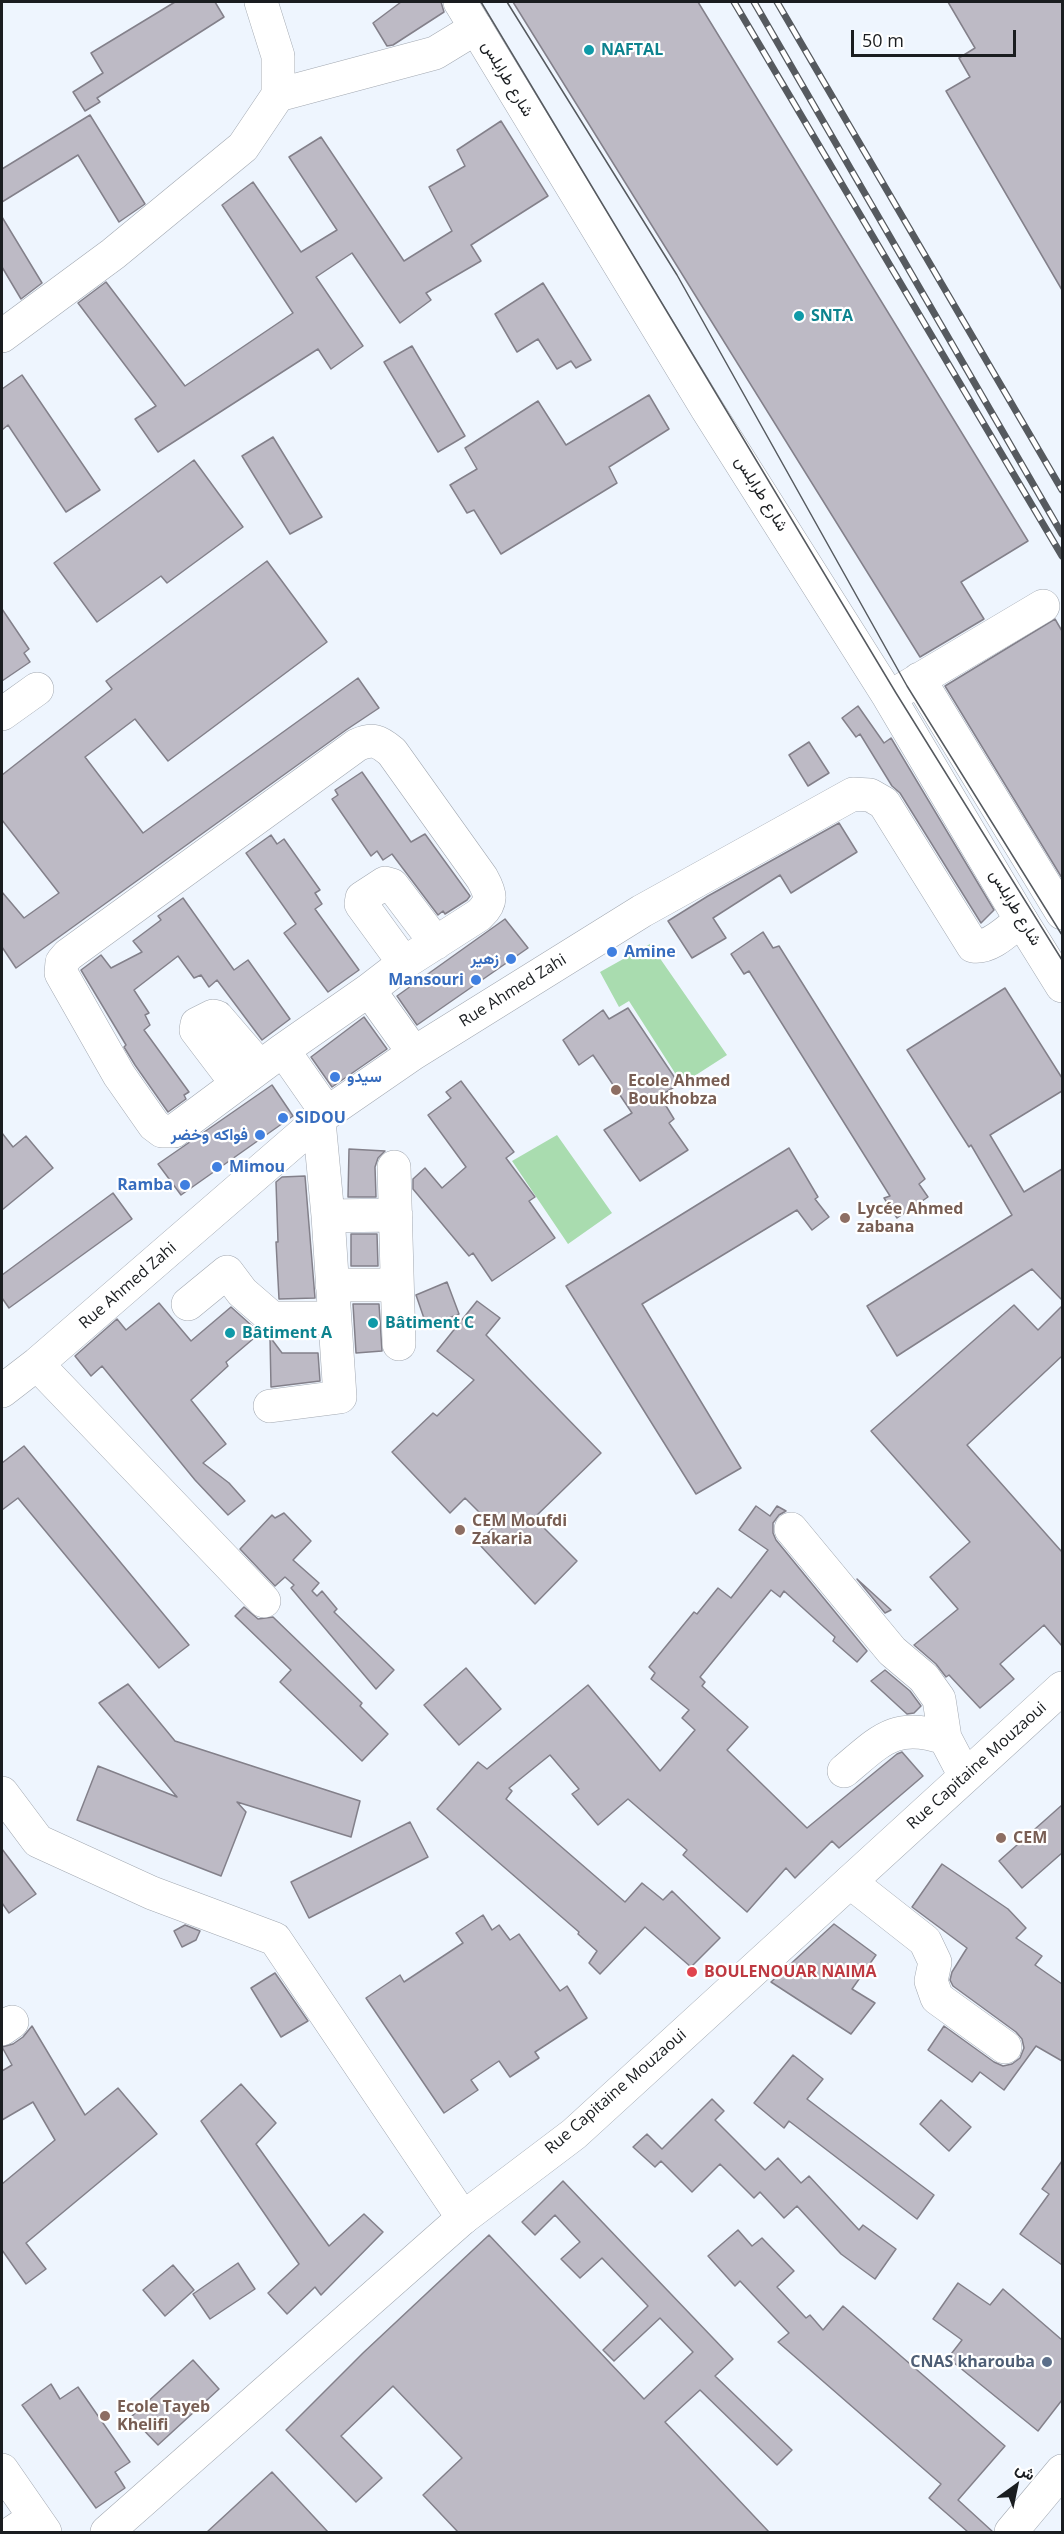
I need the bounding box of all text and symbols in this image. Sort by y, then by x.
scale bar [854,18,1019,56]
text: 50 m [862,28,904,52]
street label: شارع طرابلس [477,38,537,120]
place label: NAFTAL [601,40,663,60]
marker: NAFTAL [582,43,596,57]
place label: SNTA [811,306,853,326]
marker: SNTA [792,309,806,323]
street label: شارع طرابلس [730,453,792,535]
street label: شارع طرابلس [985,867,1045,949]
place label: Amine [624,942,676,962]
marker: Amine [605,945,619,959]
place label: زهير [470,949,499,969]
street label: Rue Ahmed Zahi [456,950,570,1032]
marker: زهير [504,952,518,966]
place label: Mansouri [388,970,464,990]
marker: Mansouri [469,973,483,987]
place label: سيدو [347,1067,382,1087]
marker: سيدو [328,1070,342,1084]
place label: Ecole Ahmed Boukhobza [628,1071,730,1109]
marker: Ecole Ahmed Boukhobza [609,1083,623,1097]
place label: SIDOU [295,1108,346,1128]
marker: SIDOU [276,1111,290,1125]
place label: فواكه وخضر [171,1125,248,1145]
marker: فواكه وخضر [253,1128,267,1142]
place label: Mimou [229,1157,285,1177]
marker: Mimou [210,1160,224,1174]
place label: Ramba [117,1175,173,1195]
marker: Ramba [178,1178,192,1192]
place label: Lycée Ahmed zabana [857,1199,963,1237]
marker: Lycée Ahmed zabana [838,1211,852,1225]
street label: Rue Ahmed Zahi [76,1239,180,1333]
place label: Bâtiment C [385,1313,474,1333]
marker: Bâtiment C [366,1316,380,1330]
place label: Bâtiment A [242,1323,332,1343]
marker: Bâtiment A [223,1326,237,1340]
place label: CEM Moufdi Zakaria [472,1511,567,1549]
marker: CEM Moufdi Zakaria [453,1523,467,1537]
street label: Rue Capitaine Mouzaoui [903,1698,1051,1834]
place label: CEM [1013,1828,1047,1848]
marker: CEM [994,1831,1008,1845]
place label: BOULENOUAR NAIMA [704,1962,877,1982]
marker: BOULENOUAR NAIMA [685,1965,699,1979]
street label: Rue Capitaine Mouzaoui [541,2025,691,2159]
place label: CNAS kharouba [910,2352,1035,2372]
marker: CNAS kharouba [1040,2355,1054,2369]
place label: Ecole Tayeb Khelifi [117,2397,210,2435]
marker: Ecole Tayeb Khelifi [98,2409,112,2423]
north arrow [986,2456,1046,2516]
text: ش [1012,2456,1040,2485]

